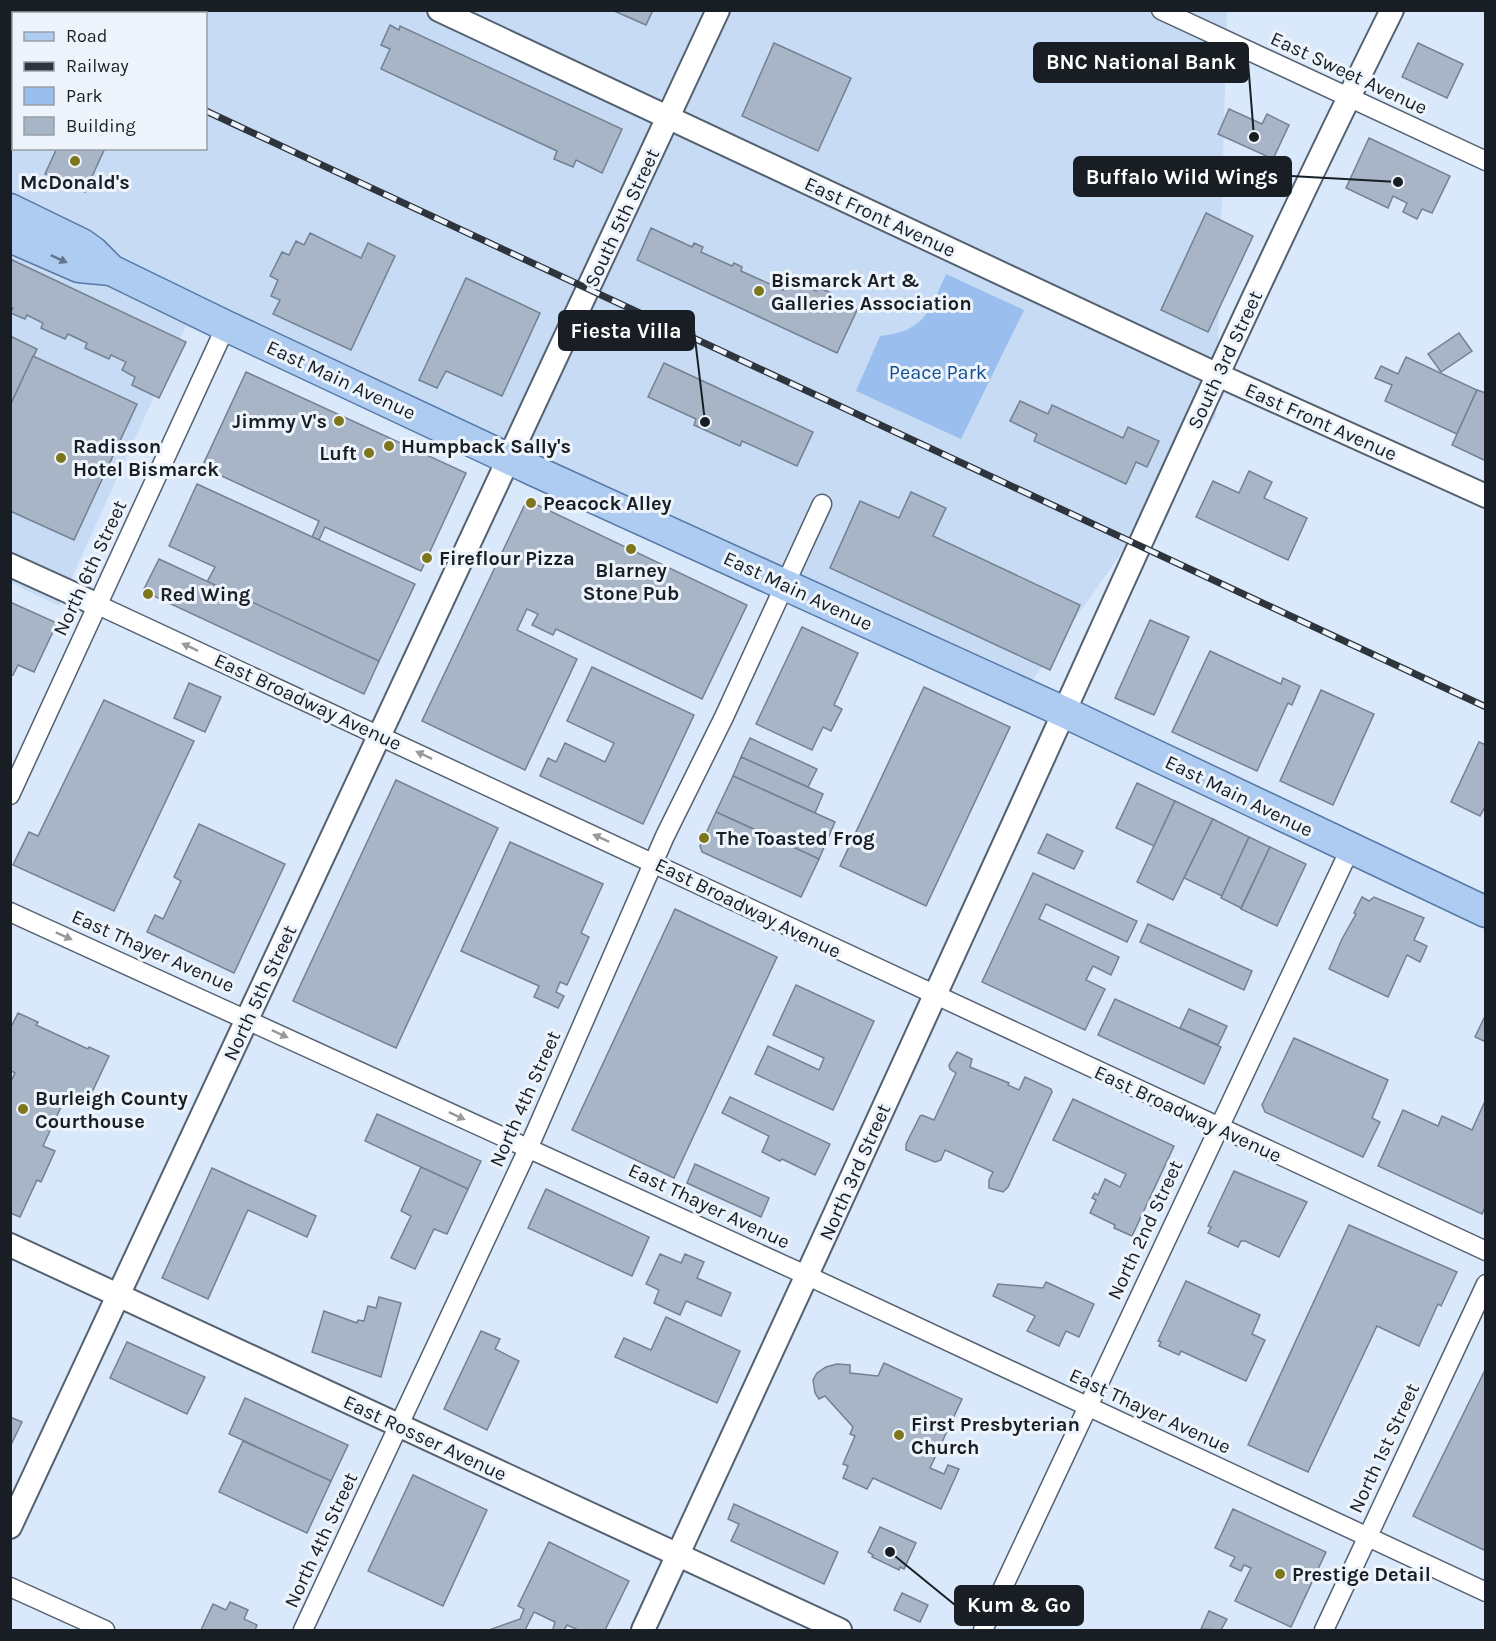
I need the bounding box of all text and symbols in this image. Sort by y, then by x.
legend [12,12,207,150]
text: Road [66,25,107,47]
street label: East Sweet Avenue [1267,27,1431,119]
callout: BNC National Bank [1034,43,1248,82]
text: BNC National Bank [1046,50,1237,74]
text: Railway [66,55,129,77]
text: Park [66,85,103,107]
text: Building [66,115,136,137]
street label: South 5th Street [580,145,664,291]
marker: McDonald's [68,154,82,168]
callout: Buffalo Wild Wings [1074,157,1291,196]
text: Buffalo Wild Wings [1086,165,1278,189]
place label: McDonald's [20,171,130,194]
street label: East Front Avenue [801,172,959,262]
one-way arrow [51,254,69,264]
place label: Bismarck Art & Galleries Association [771,269,972,315]
marker: Bismarck Art & Galleries Association [752,284,766,298]
street label: South 3rd Street [1183,287,1267,433]
callout: Fiesta Villa [559,311,694,350]
text: Fiesta Villa [570,319,682,343]
street label: East Main Avenue [263,335,419,425]
park label: Peace Park [889,361,987,384]
street label: East Front Avenue [1241,378,1401,466]
place label: Jimmy V's [232,410,327,433]
marker: Jimmy V's [332,414,346,428]
place label: Radisson Hotel Bismarck [73,435,219,481]
place label: Humpback Sally's [401,435,571,458]
marker: Humpback Sally's [382,439,396,453]
place label: Luft [319,442,357,465]
marker: Luft [362,446,376,460]
marker: Radisson Hotel Bismarck [54,451,68,465]
place label: Peacock Alley [543,492,672,515]
street label: North 6th Street [49,496,132,639]
marker: Peacock Alley [524,496,538,510]
marker: Blarney Stone Pub [624,542,638,556]
street label: East Main Avenue [720,546,876,636]
place label: Fireflour Pizza [439,547,575,570]
marker: Fireflour Pizza [420,551,434,565]
place label: Blarney Stone Pub [583,559,679,605]
place label: Red Wing [160,583,251,606]
marker: Red Wing [141,587,155,601]
one-way arrow [180,642,198,652]
street label: East Broadway Avenue [211,648,405,756]
street label: East Main Avenue [1161,750,1317,842]
one-way arrow [415,751,432,760]
place label: The Toasted Frog [716,827,875,850]
marker: The Toasted Frog [697,831,711,845]
one-way arrow [591,833,609,843]
street label: East Broadway Avenue [651,853,845,963]
street label: East Thayer Avenue [68,905,238,997]
street label: North 5th Street [219,921,302,1064]
one-way arrow [55,931,72,940]
street label: North 4th Street [485,1027,566,1171]
one-way arrow [271,1029,288,1038]
street label: East Broadway Avenue [1091,1060,1285,1168]
place label: Burleigh County Courthouse [35,1087,188,1133]
street label: North 3rd Street [815,1100,896,1244]
marker: Burleigh County Courthouse [16,1102,30,1116]
one-way arrow [448,1111,465,1120]
street label: North 2nd Street [1103,1156,1188,1303]
street label: East Thayer Avenue [625,1158,793,1254]
street label: East Thayer Avenue [1066,1363,1234,1459]
street label: North 1st Street [1344,1379,1424,1517]
street label: East Rosser Avenue [340,1390,510,1486]
place label: First Presbyterian Church [911,1413,1080,1459]
marker: First Presbyterian Church [892,1428,906,1442]
street label: North 4th Street [280,1468,363,1611]
place label: Prestige Detail [1292,1563,1431,1586]
marker: Prestige Detail [1273,1567,1287,1581]
callout: Kum & Go [955,1586,1083,1625]
text: Kum & Go [967,1593,1071,1617]

